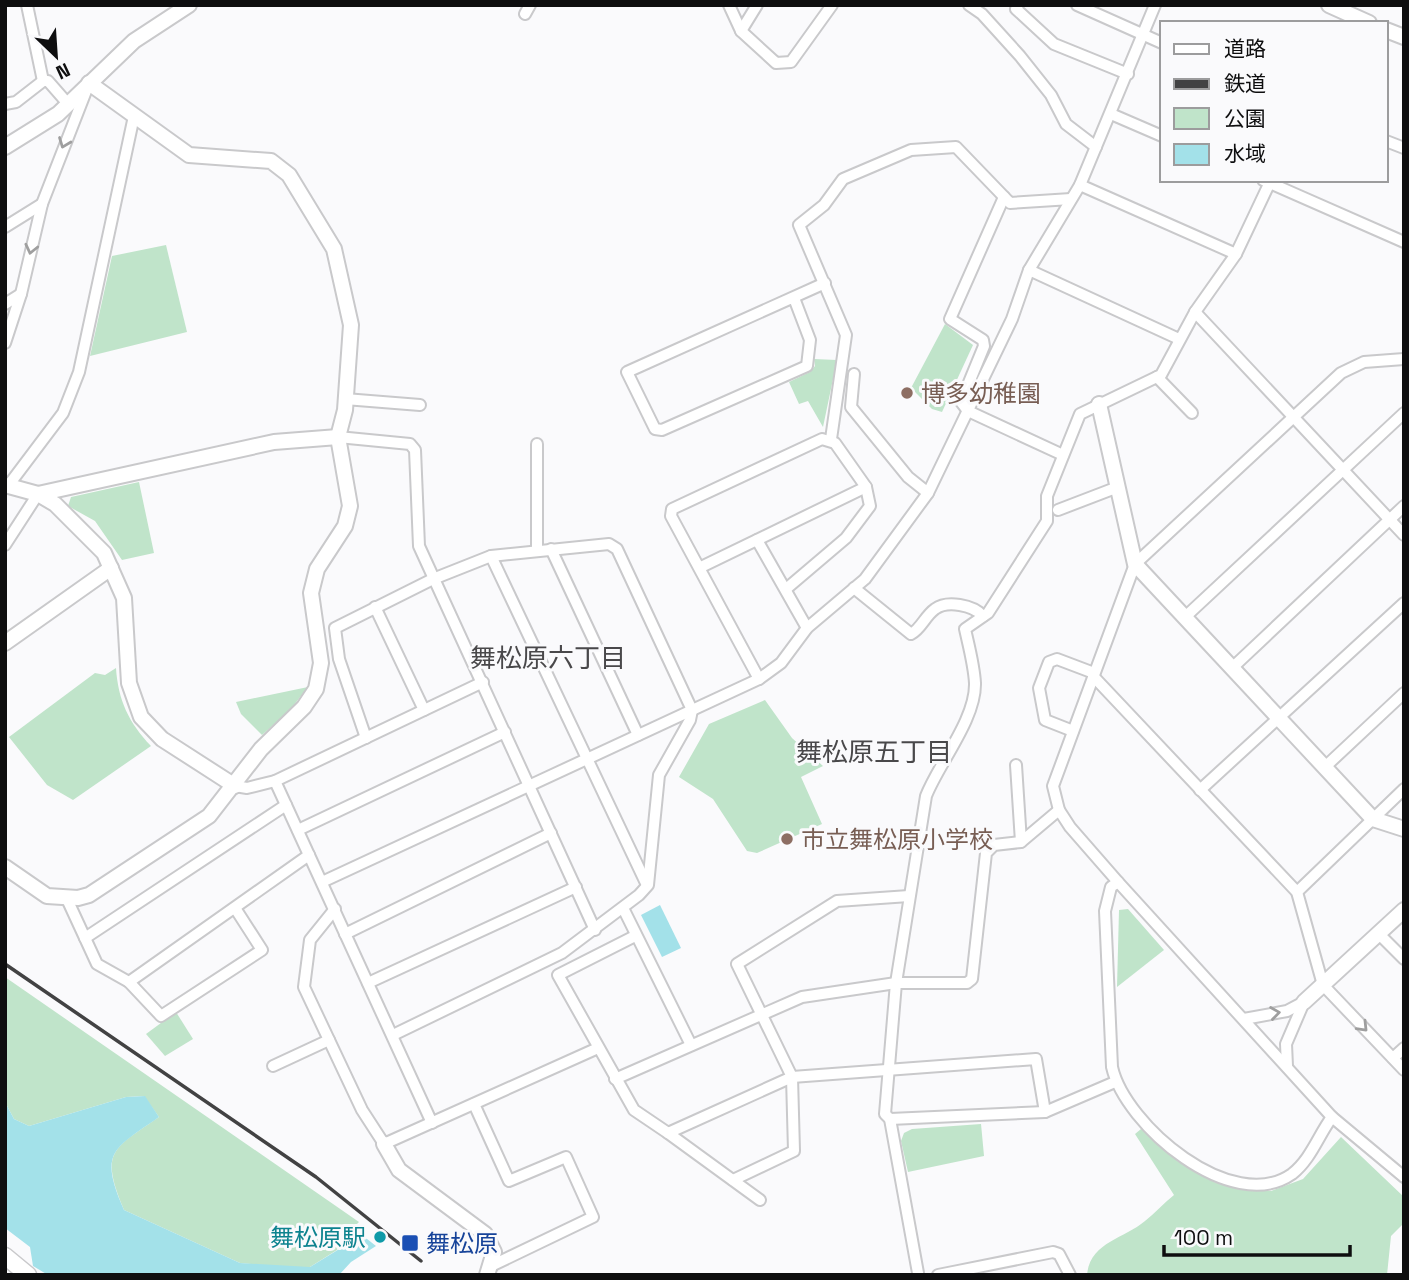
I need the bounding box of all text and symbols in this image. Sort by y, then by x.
north arrow [21,21,91,91]
legend [1160,21,1388,182]
text: 道路 [1224,35,1266,62]
text: N [52,57,74,85]
text: 鉄道 [1224,70,1266,97]
text: 公園 [1224,105,1266,132]
one-way arrow [59,136,73,148]
text: 水域 [1224,140,1266,167]
one-way arrow [25,243,40,255]
place label: 博多幼稚園 [921,378,1041,409]
marker: 博多幼稚園 [899,385,915,401]
district label: 舞松原六丁目 [470,641,626,675]
district label: 舞松原五丁目 [796,735,952,769]
place label: 市立舞松原小学校 [801,824,993,855]
marker: 市立舞松原小学校 [779,831,795,847]
one-way arrow [1269,1006,1281,1021]
one-way arrow [1355,1019,1368,1032]
scale bar [1164,1214,1350,1258]
place label: 舞松原駅 [270,1222,366,1253]
text: 100 m [1174,1224,1233,1251]
place label: 舞松原 [426,1228,498,1259]
marker: 舞松原駅 [372,1229,388,1245]
marker: 舞松原 [400,1233,420,1253]

